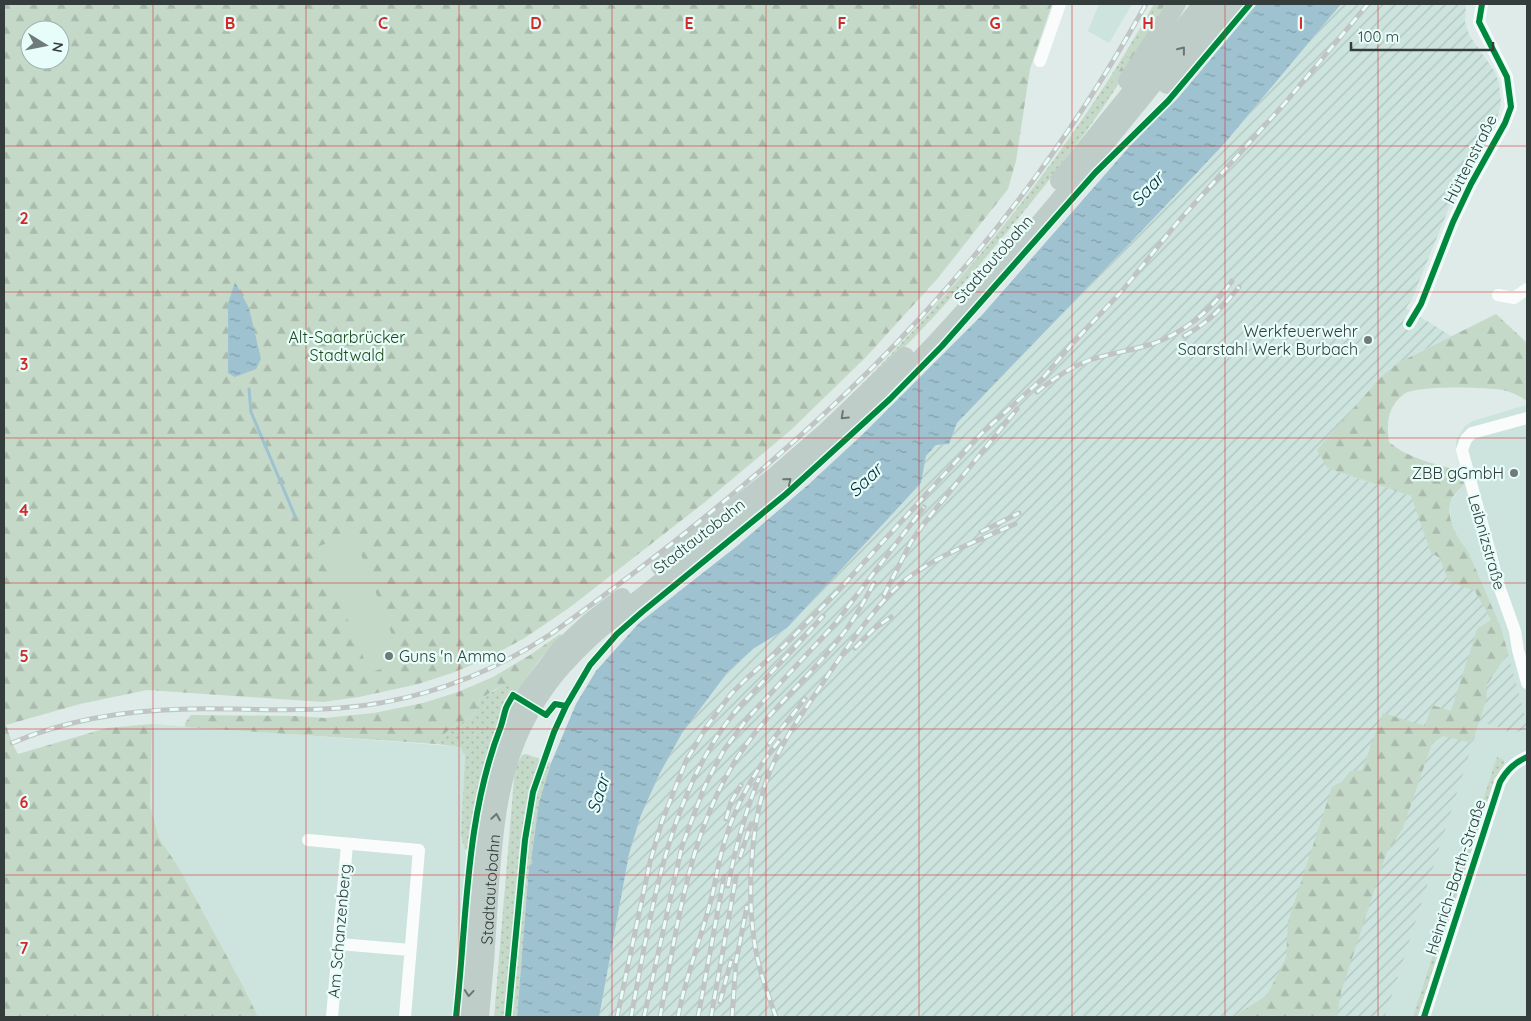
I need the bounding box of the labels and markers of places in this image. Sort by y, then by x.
place label: Werkfeuerwehr Saarstahl Werk Burbach [1178,321,1358,359]
marker: Werkfeuerwehr Saarstahl Werk Burbach [1362,334,1374,346]
place label: ZBB gGmbH [1412,463,1504,483]
marker: ZBB gGmbH [1508,467,1520,479]
place label: Guns 'n Ammo [399,646,506,666]
marker: Guns 'n Ammo [383,650,395,662]

